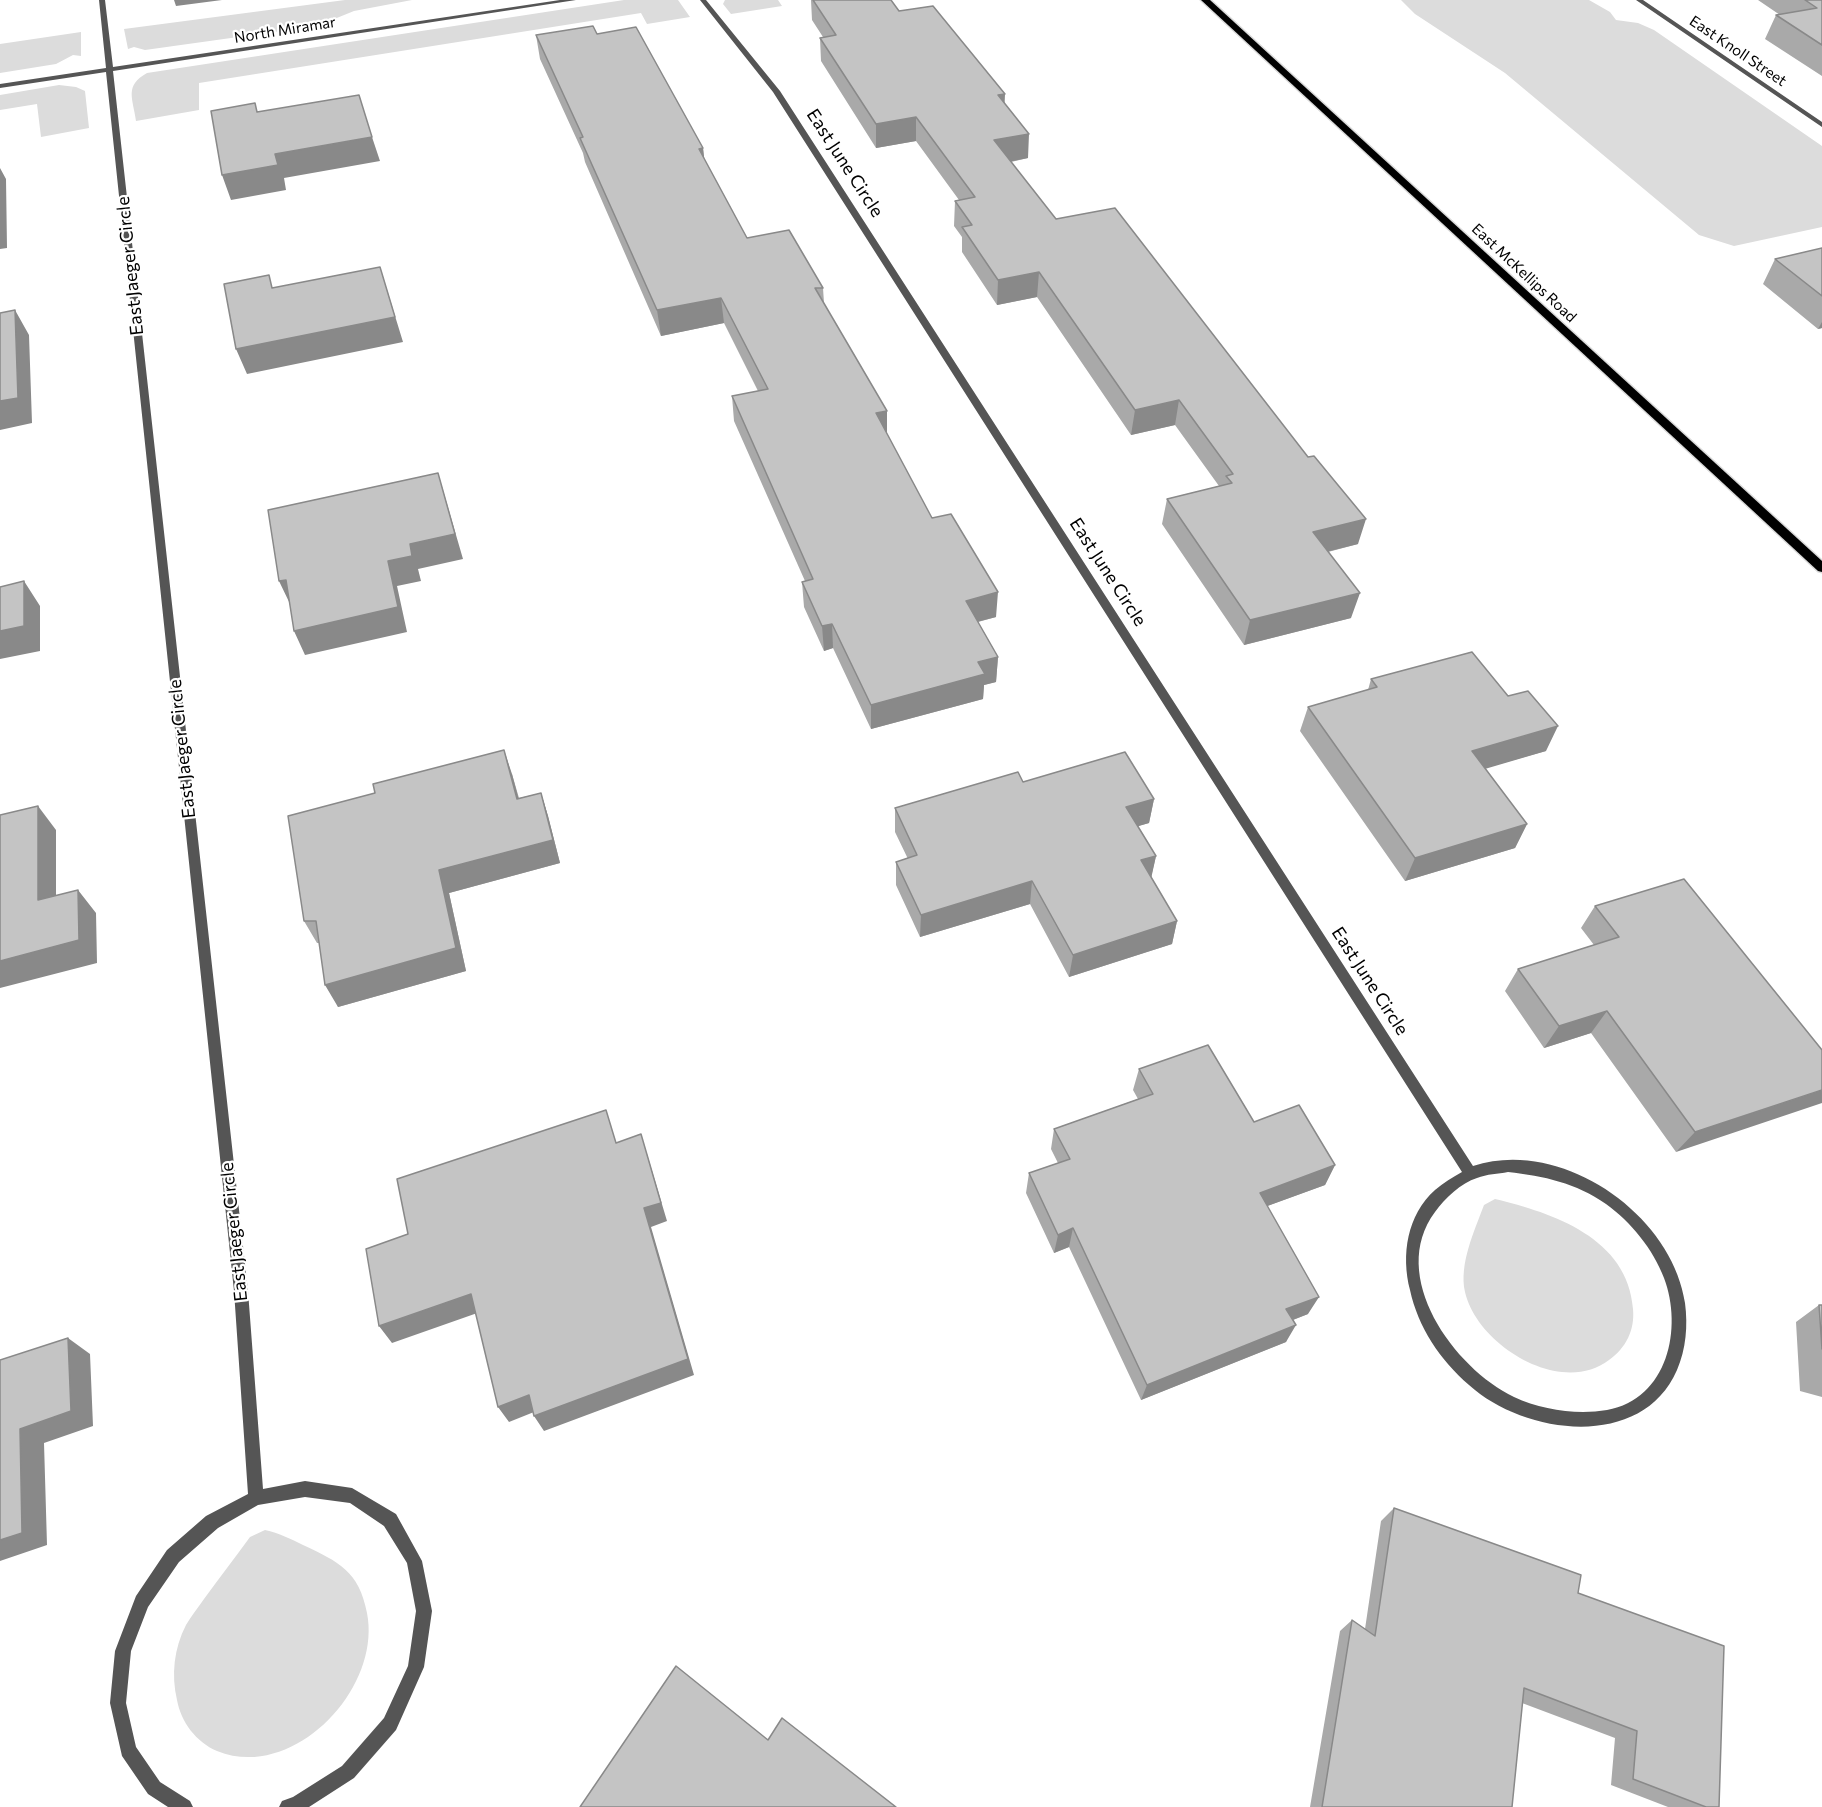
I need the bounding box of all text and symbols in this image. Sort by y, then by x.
street label: East Knoll Street [1686,12,1790,90]
street label: North Miramar [233,13,337,47]
street label: East June Circle [802,105,888,221]
street label: East Jaeger Circle [112,195,148,337]
street label: East McKellips Road [1468,220,1580,326]
street label: East June Circle [1065,514,1151,630]
street label: East Jaeger Circle [164,678,200,820]
street label: East June Circle [1327,923,1413,1039]
street label: East Jaeger Circle [216,1161,252,1303]

